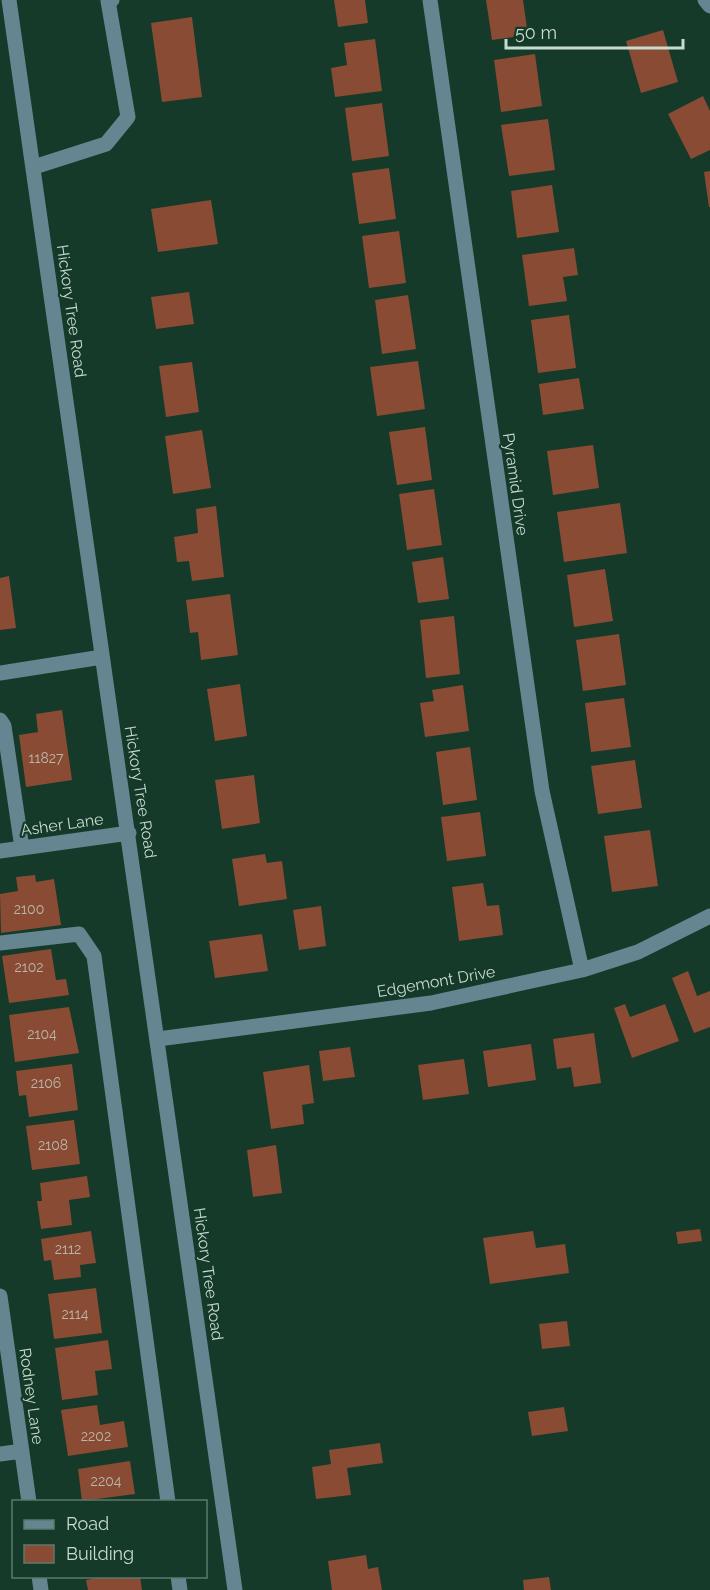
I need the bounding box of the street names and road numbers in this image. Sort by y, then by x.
street label: Hickory Tree Road [53,243,90,379]
street label: Pyramid Drive [499,432,532,537]
street label: Hickory Tree Road [121,724,160,860]
street label: Asher Lane [20,809,105,840]
street label: Edgemont Drive [375,962,497,1001]
street label: Hickory Tree Road [190,1206,227,1342]
street label: Rodney Lane [15,1347,48,1446]

